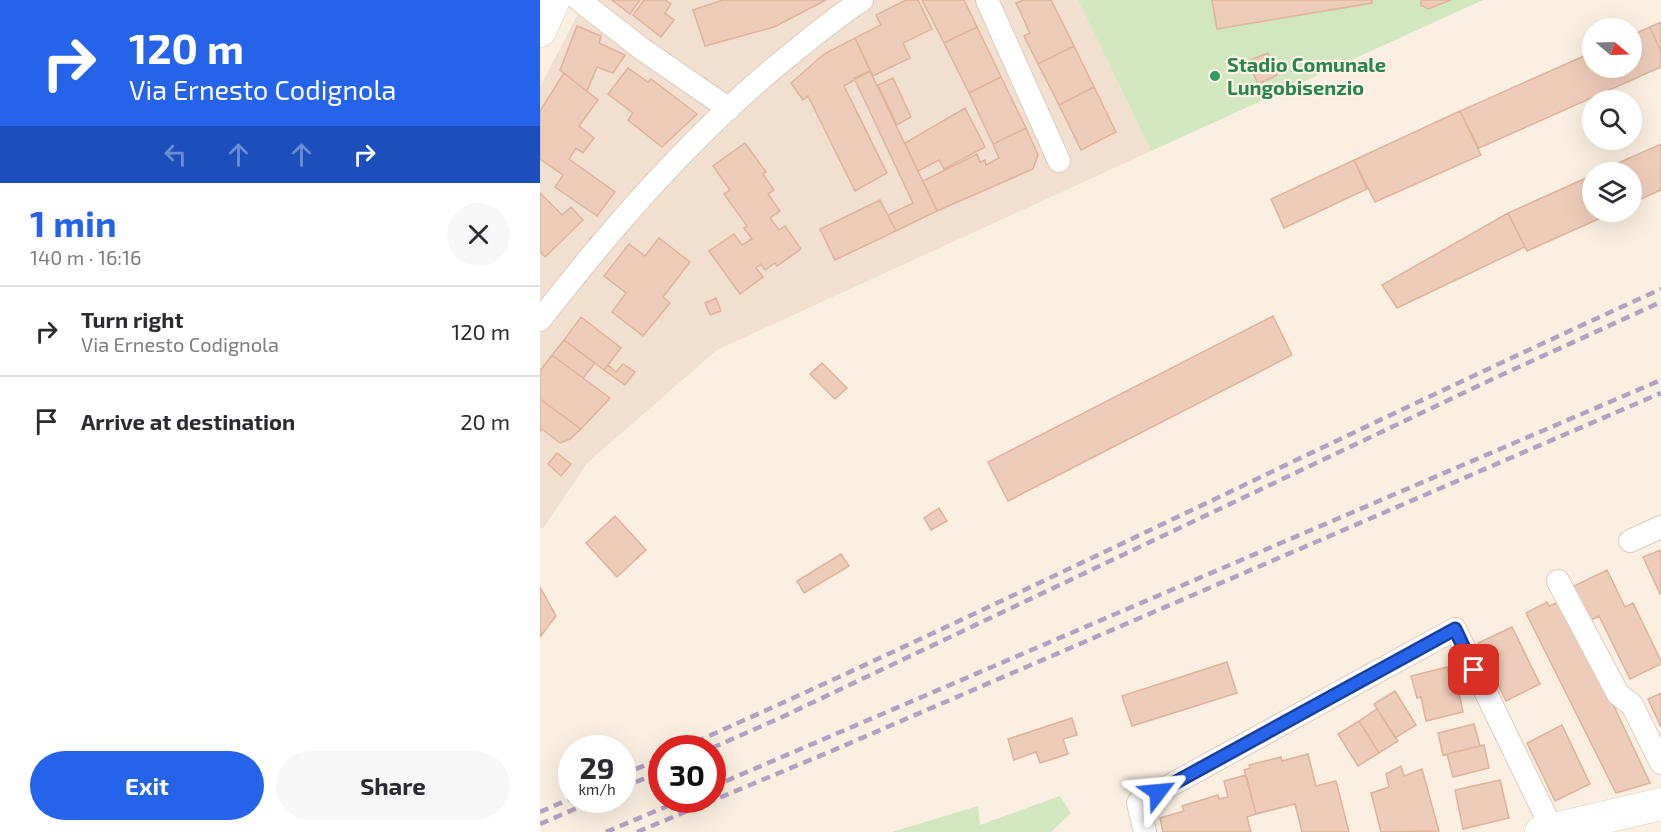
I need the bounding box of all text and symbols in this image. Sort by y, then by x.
north arrow [1582,18,1642,78]
map controls [1582,18,1642,222]
text: 120 m [129,22,244,72]
icon: right [30,24,108,102]
place label: Stadio Comunale Lungobisenzio [1227,52,1386,99]
marker: Stadio Comunale Lungobisenzio [1208,69,1222,83]
text: Via Ernesto Codignola [129,73,396,105]
button: search [1582,90,1642,150]
icon: left [159,138,192,171]
icon: ahead [222,138,255,171]
icon: ahead [285,138,318,171]
icon: right [348,138,381,171]
button: layers [1582,162,1642,222]
text: 1 min [30,201,117,244]
button: close [447,203,510,266]
text: 140 m · 16:16 [30,245,141,269]
text: Turn right [81,306,183,332]
icon: right [30,315,63,348]
text: 120 m [451,318,510,344]
text: Via Ernesto Codignola [81,332,279,356]
icon: arrive [30,405,63,438]
text: Arrive at destination [81,408,295,434]
text: 20 m [460,408,510,434]
pin [1448,644,1499,695]
icon: arrive [1457,653,1490,686]
speed limit sign: 30 [648,735,726,813]
text: 29 [579,749,615,785]
button: Exit [30,751,264,820]
button: Share [276,751,510,820]
position arrow [1126,760,1190,824]
text: km/h [578,780,616,798]

